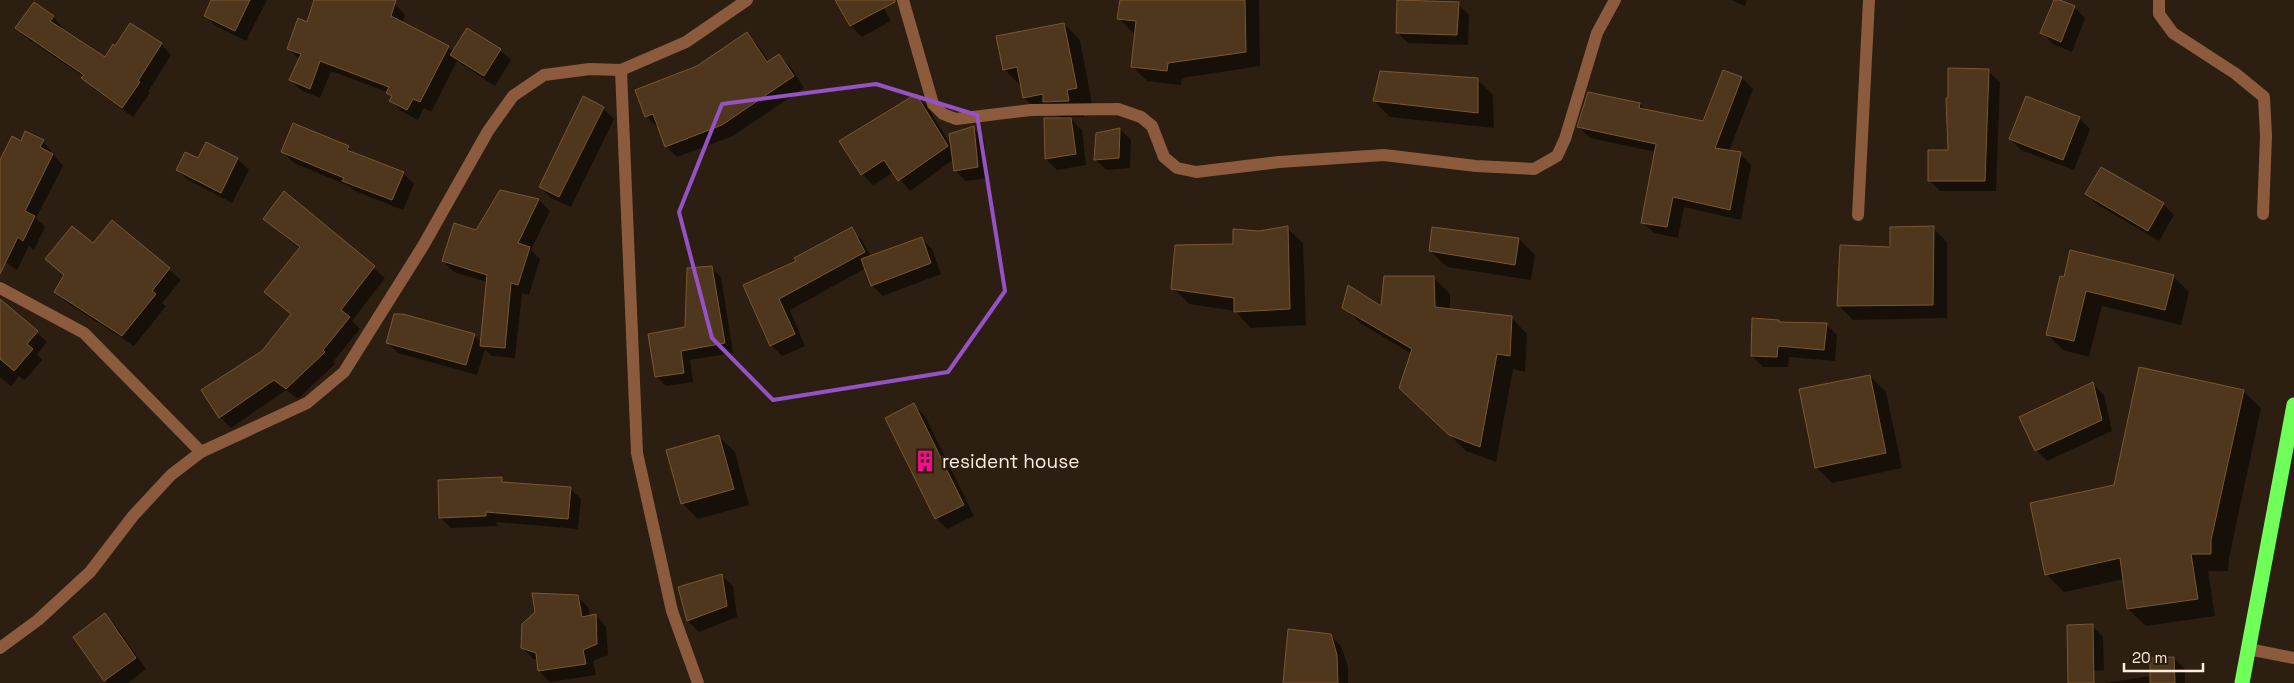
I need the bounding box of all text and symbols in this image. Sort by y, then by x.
building icon: resident house [912,448,938,474]
place label: resident house [942,449,1080,474]
scale bar [2124,640,2203,672]
text: 20 m [2132,648,2167,667]

